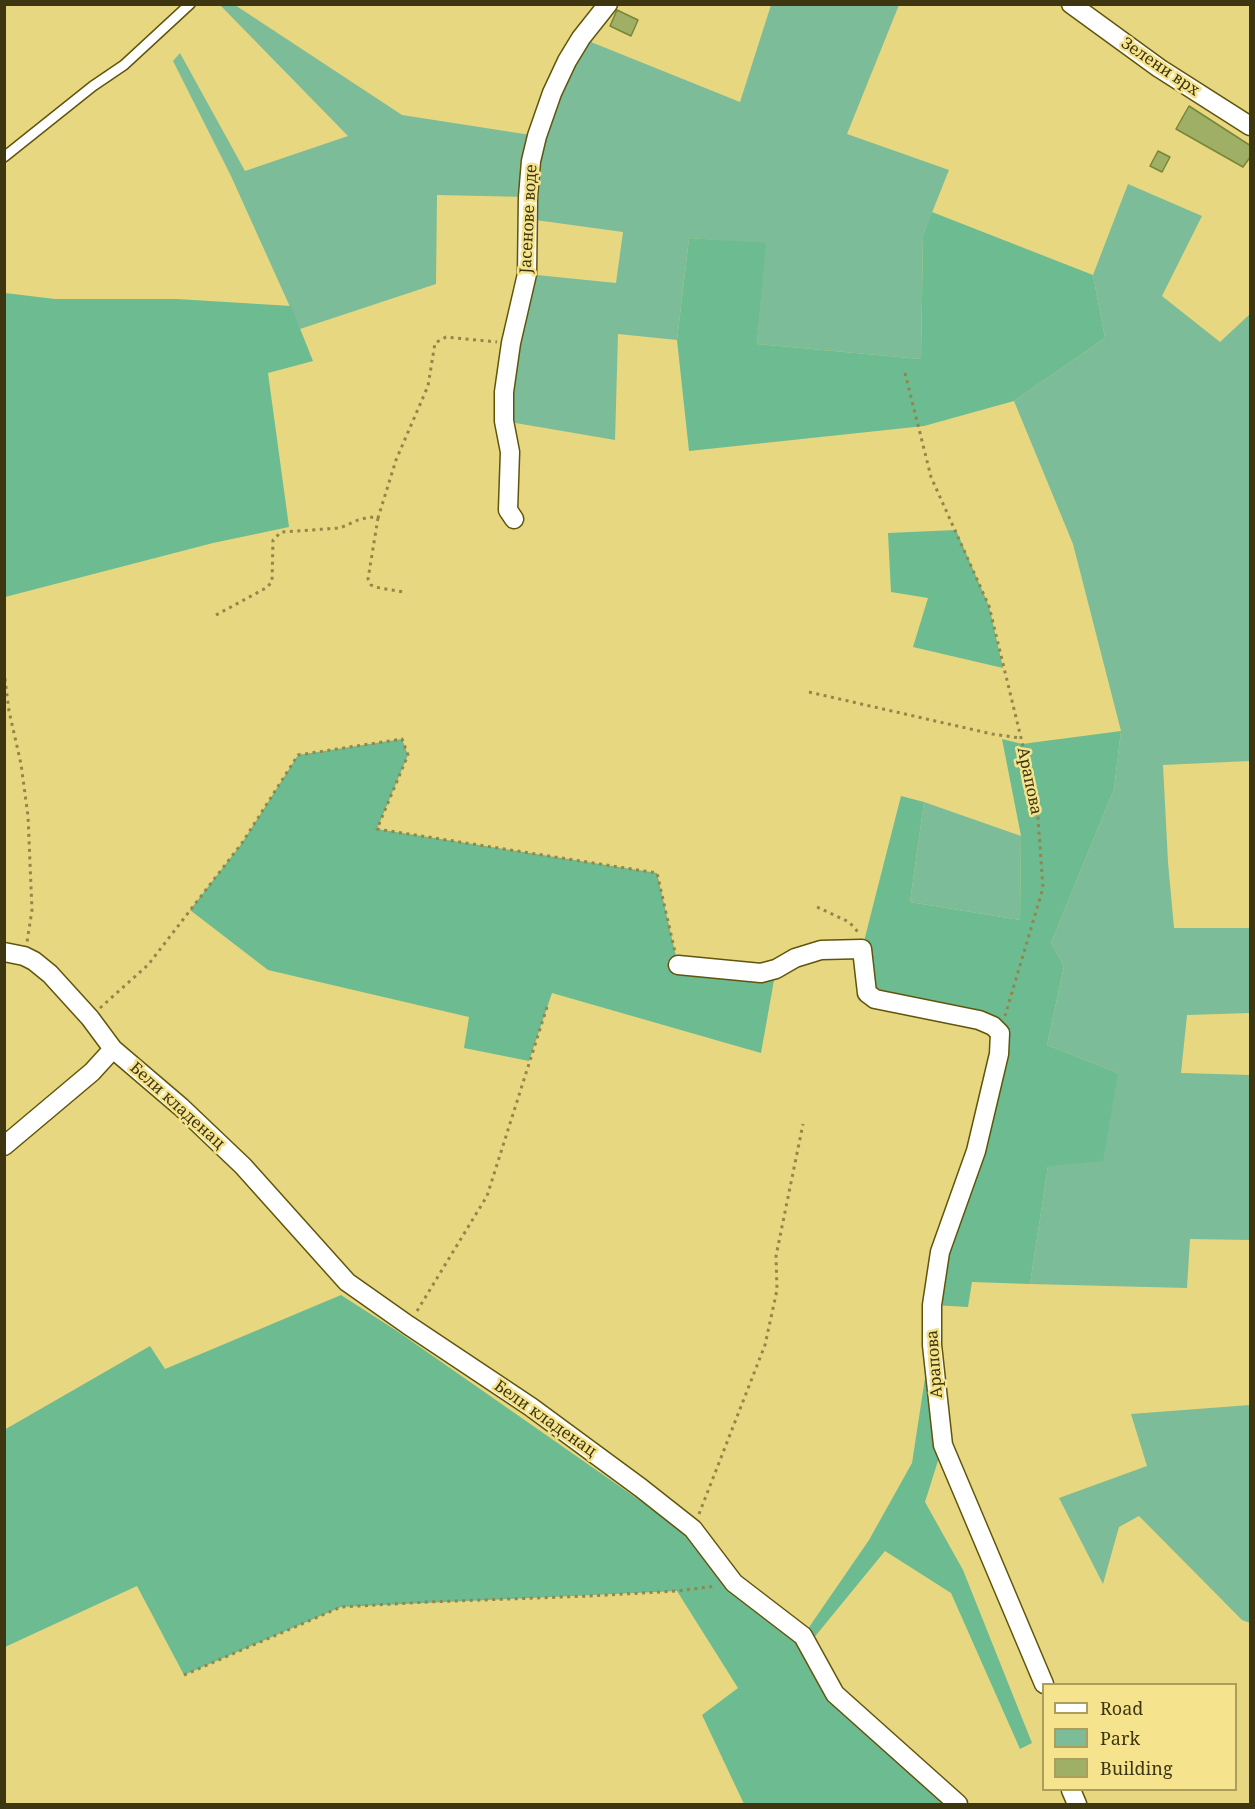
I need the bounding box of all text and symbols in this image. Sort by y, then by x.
street label: Зелени врх [1117,34,1203,100]
street label: Јасенове воде [517,164,541,274]
street label: Арапова [1013,746,1045,816]
street label: Бели кладенац [126,1059,228,1153]
street label: Арапова [923,1329,947,1399]
street label: Бели кладенац [490,1377,600,1461]
legend [1042,1683,1237,1791]
text: Road [1100,1696,1143,1720]
text: Park [1100,1726,1140,1750]
text: Building [1100,1756,1173,1780]

